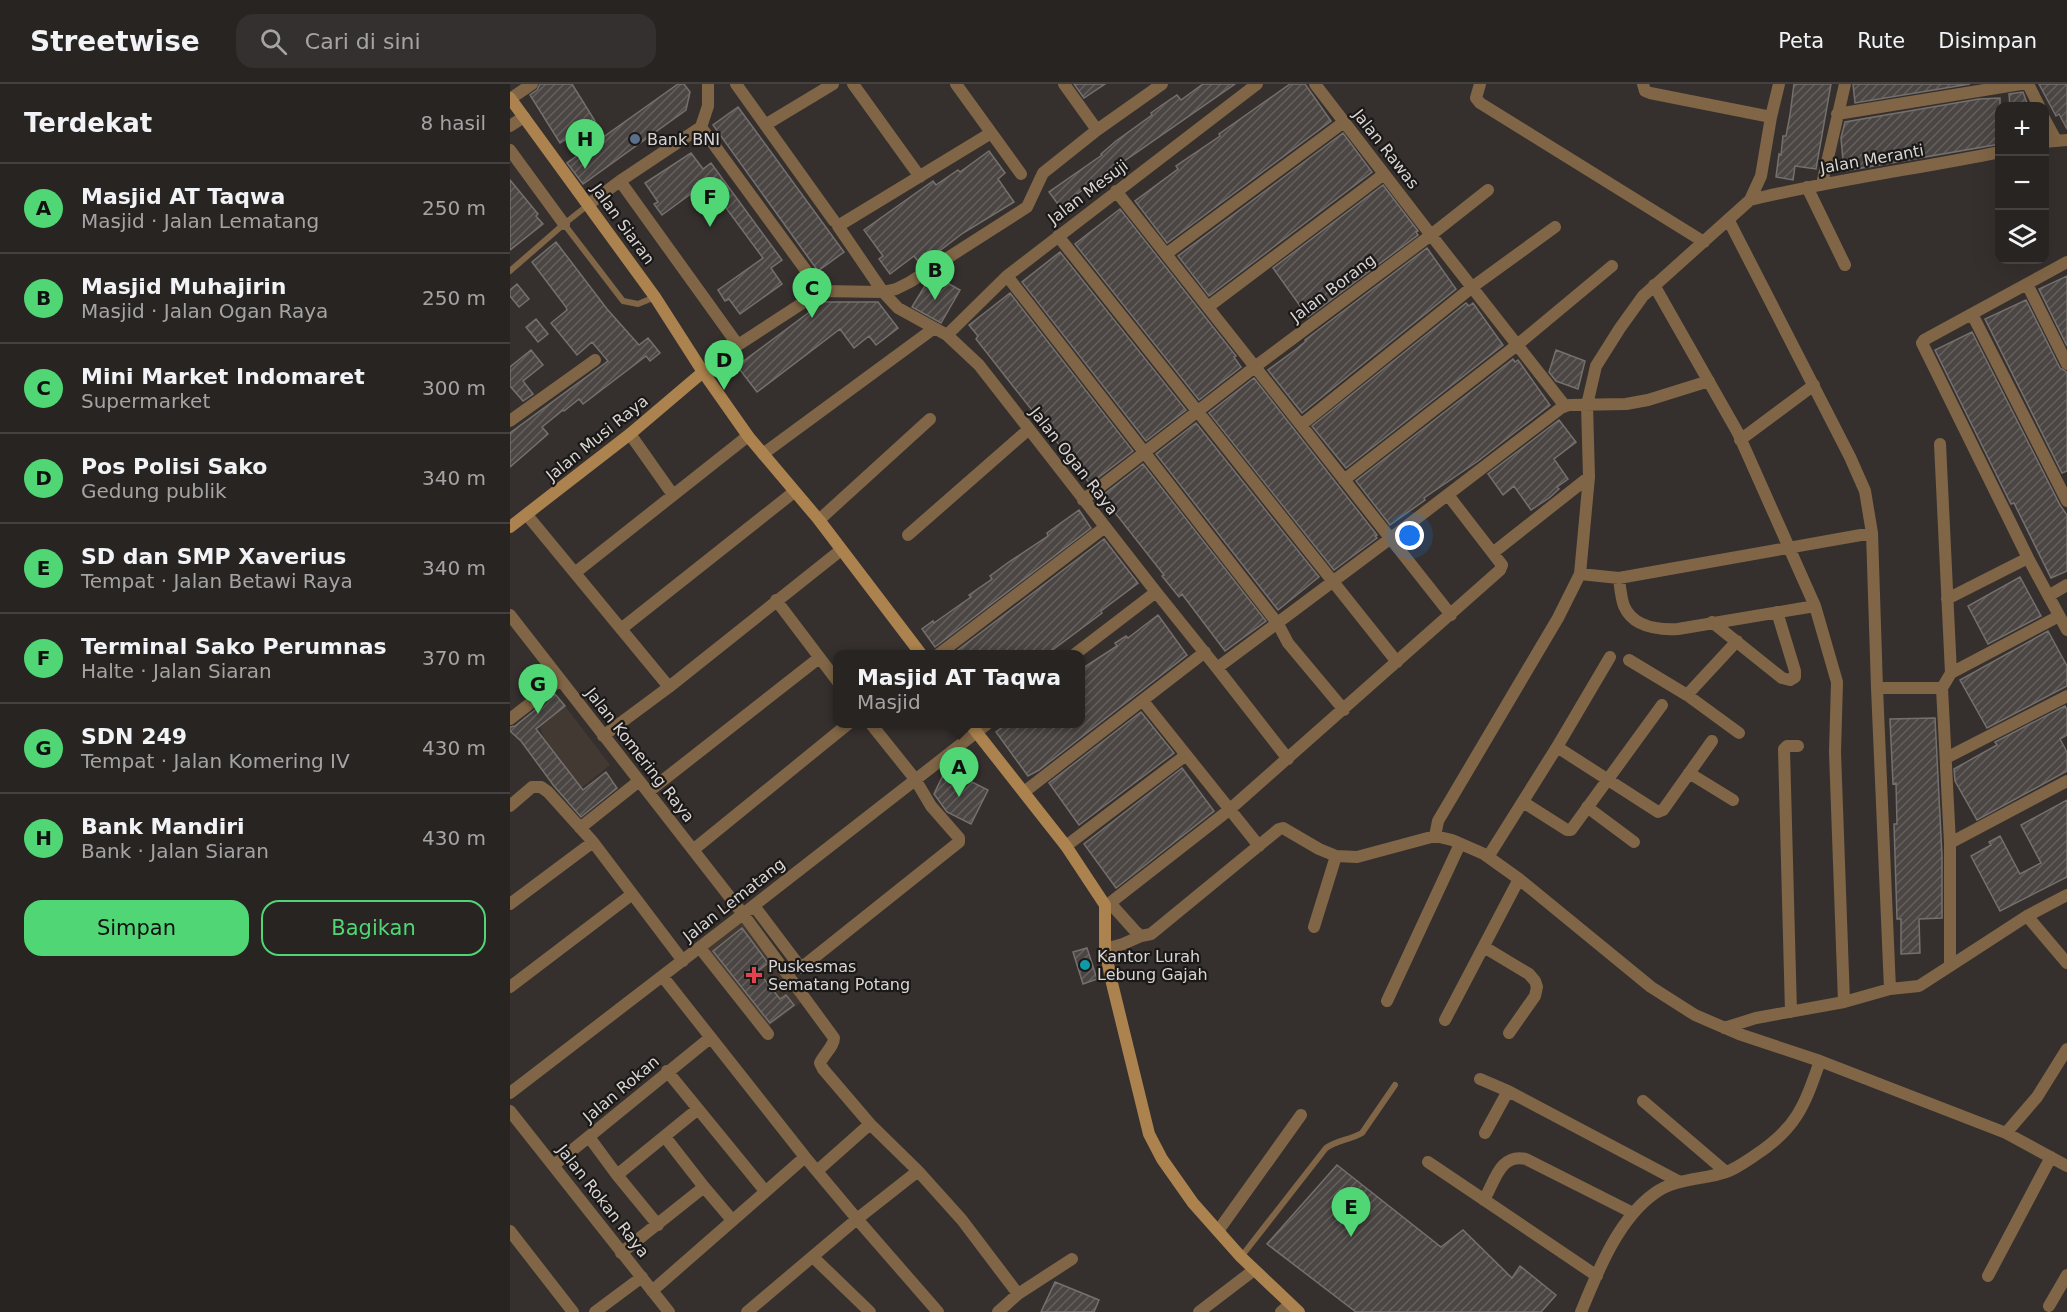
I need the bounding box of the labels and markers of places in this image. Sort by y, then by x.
pin: H [566,120,604,169]
place label: Bank BNI [647,130,720,149]
marker: Bank BNI [628,132,642,146]
pin: F [690,178,730,227]
pin: B [916,250,954,300]
pin: C [792,268,832,318]
pin: D [704,340,744,390]
pin: G [519,664,558,714]
pin: A [940,748,978,797]
place label: Kantor Lurah Lebung Gajah [1097,947,1208,984]
place label: Puskesmas Sematang Potang [768,957,910,994]
marker: Kantor Lurah Lebung Gajah [1078,958,1092,972]
marker: Puskesmas Sematang Potang [745,966,763,984]
pin: E [1332,1188,1370,1237]

